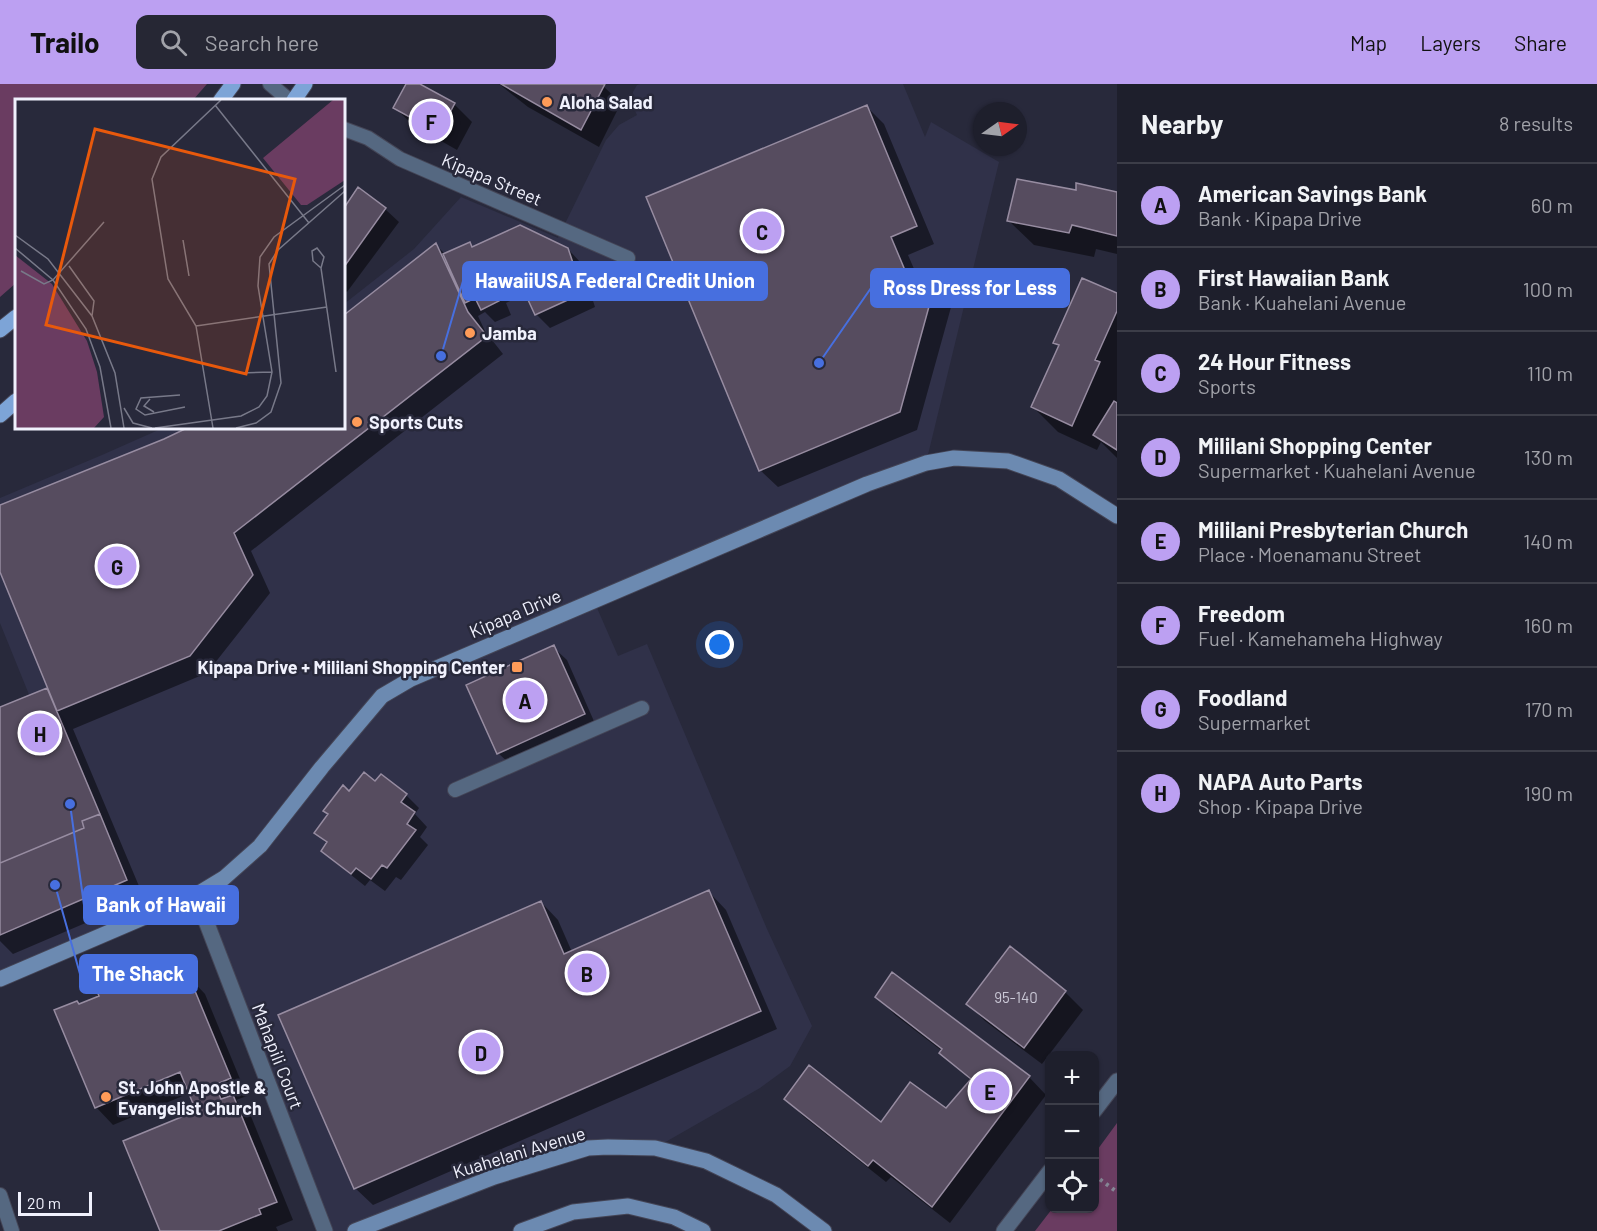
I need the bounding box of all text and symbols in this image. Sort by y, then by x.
search box [136,15,556,69]
text: Trailo [30,25,100,59]
icon: search [157,26,190,59]
text: Search here [205,29,319,55]
text: Map [1350,30,1387,55]
text: Layers [1420,30,1481,55]
text: Share [1514,30,1567,55]
place label: Aloha Salad [559,91,653,113]
marker: Aloha Salad [540,95,554,109]
inset map [15,99,345,429]
pin: F [412,99,450,144]
north arrow [973,102,1027,156]
text: Nearby [1141,108,1223,139]
text: 8 results [1499,111,1573,135]
street label: Kipapa Street [439,148,545,210]
text: American Savings Bank [1198,180,1427,206]
text: A [1154,193,1167,217]
text: 60 m [1531,193,1573,217]
text: Bank · Kipapa Drive [1198,206,1362,230]
pin: C [742,208,782,254]
callout: HawaiiUSA Federal Credit Union [463,262,767,300]
text: First Hawaiian Bank [1198,264,1390,290]
text: HawaiiUSA Federal Credit Union [475,268,755,292]
callout: Ross Dress for Less [871,269,1069,307]
text: Ross Dress for Less [883,275,1057,299]
text: B [1154,277,1167,301]
text: 100 m [1523,277,1573,301]
text: Bank · Kuahelani Avenue [1198,290,1406,314]
place label: Jamba [482,322,537,344]
marker: Jamba [463,326,477,340]
text: 24 Hour Fitness [1198,348,1351,374]
text: C [1154,361,1167,385]
text: 110 m [1527,361,1573,385]
text: Sports [1198,374,1256,398]
place label: Sports Cuts [369,411,463,433]
marker: Sports Cuts [350,415,364,429]
text: Mililani Shopping Center [1198,432,1432,458]
text: D [1154,445,1167,469]
text: 130 m [1524,445,1573,469]
text: Supermarket · Kuahelani Avenue [1198,458,1476,482]
text: Mililani Presbyterian Church [1198,516,1468,542]
text: E [1155,529,1166,553]
text: 140 m [1523,529,1573,553]
text: Place · Moenamanu Street [1198,542,1422,566]
pin: G [98,544,136,588]
street label: Kipapa Drive [466,584,564,642]
text: Freedom [1198,600,1285,626]
text: F [1155,613,1166,637]
text: 160 m [1524,613,1573,637]
text: Fuel · Kamehameha Highway [1198,626,1443,650]
your location [705,630,734,659]
place label: Kipapa Drive + Mililani Shopping Center [198,656,505,678]
marker: Kipapa Drive + Mililani Shopping Center [510,660,524,674]
pin: A [506,678,544,722]
text: Foodland [1198,684,1287,710]
text: G [1154,697,1167,721]
text: 170 m [1525,697,1573,721]
pin: H [20,710,60,756]
text: Supermarket [1198,710,1311,734]
text: NAPA Auto Parts [1198,768,1363,794]
text: H [1154,781,1167,805]
text: 190 m [1524,781,1573,805]
text: Shop · Kipapa Drive [1198,794,1363,818]
callout: Bank of Hawaii [84,886,238,924]
text: Bank of Hawaii [96,892,226,916]
pin: B [568,950,606,996]
callout: The Shack [80,955,197,993]
text: The Shack [92,961,184,985]
house number: 95-140 [994,988,1038,1006]
street label: Mahapili Court [248,1000,308,1112]
pin: D [462,1030,500,1074]
map controls [1045,1051,1099,1213]
button: + [1045,1051,1099,1105]
pin: E [970,1068,1010,1114]
place label: St. John Apostle & Evangelist Church [118,1076,266,1119]
marker: St. John Apostle & Evangelist Church [99,1090,113,1104]
button: − [1045,1105,1099,1159]
street label: Kuahelani Avenue [450,1121,588,1183]
button: locate [1045,1159,1099,1213]
scale bar [18,1189,92,1216]
text: 20 m [27,1193,61,1212]

